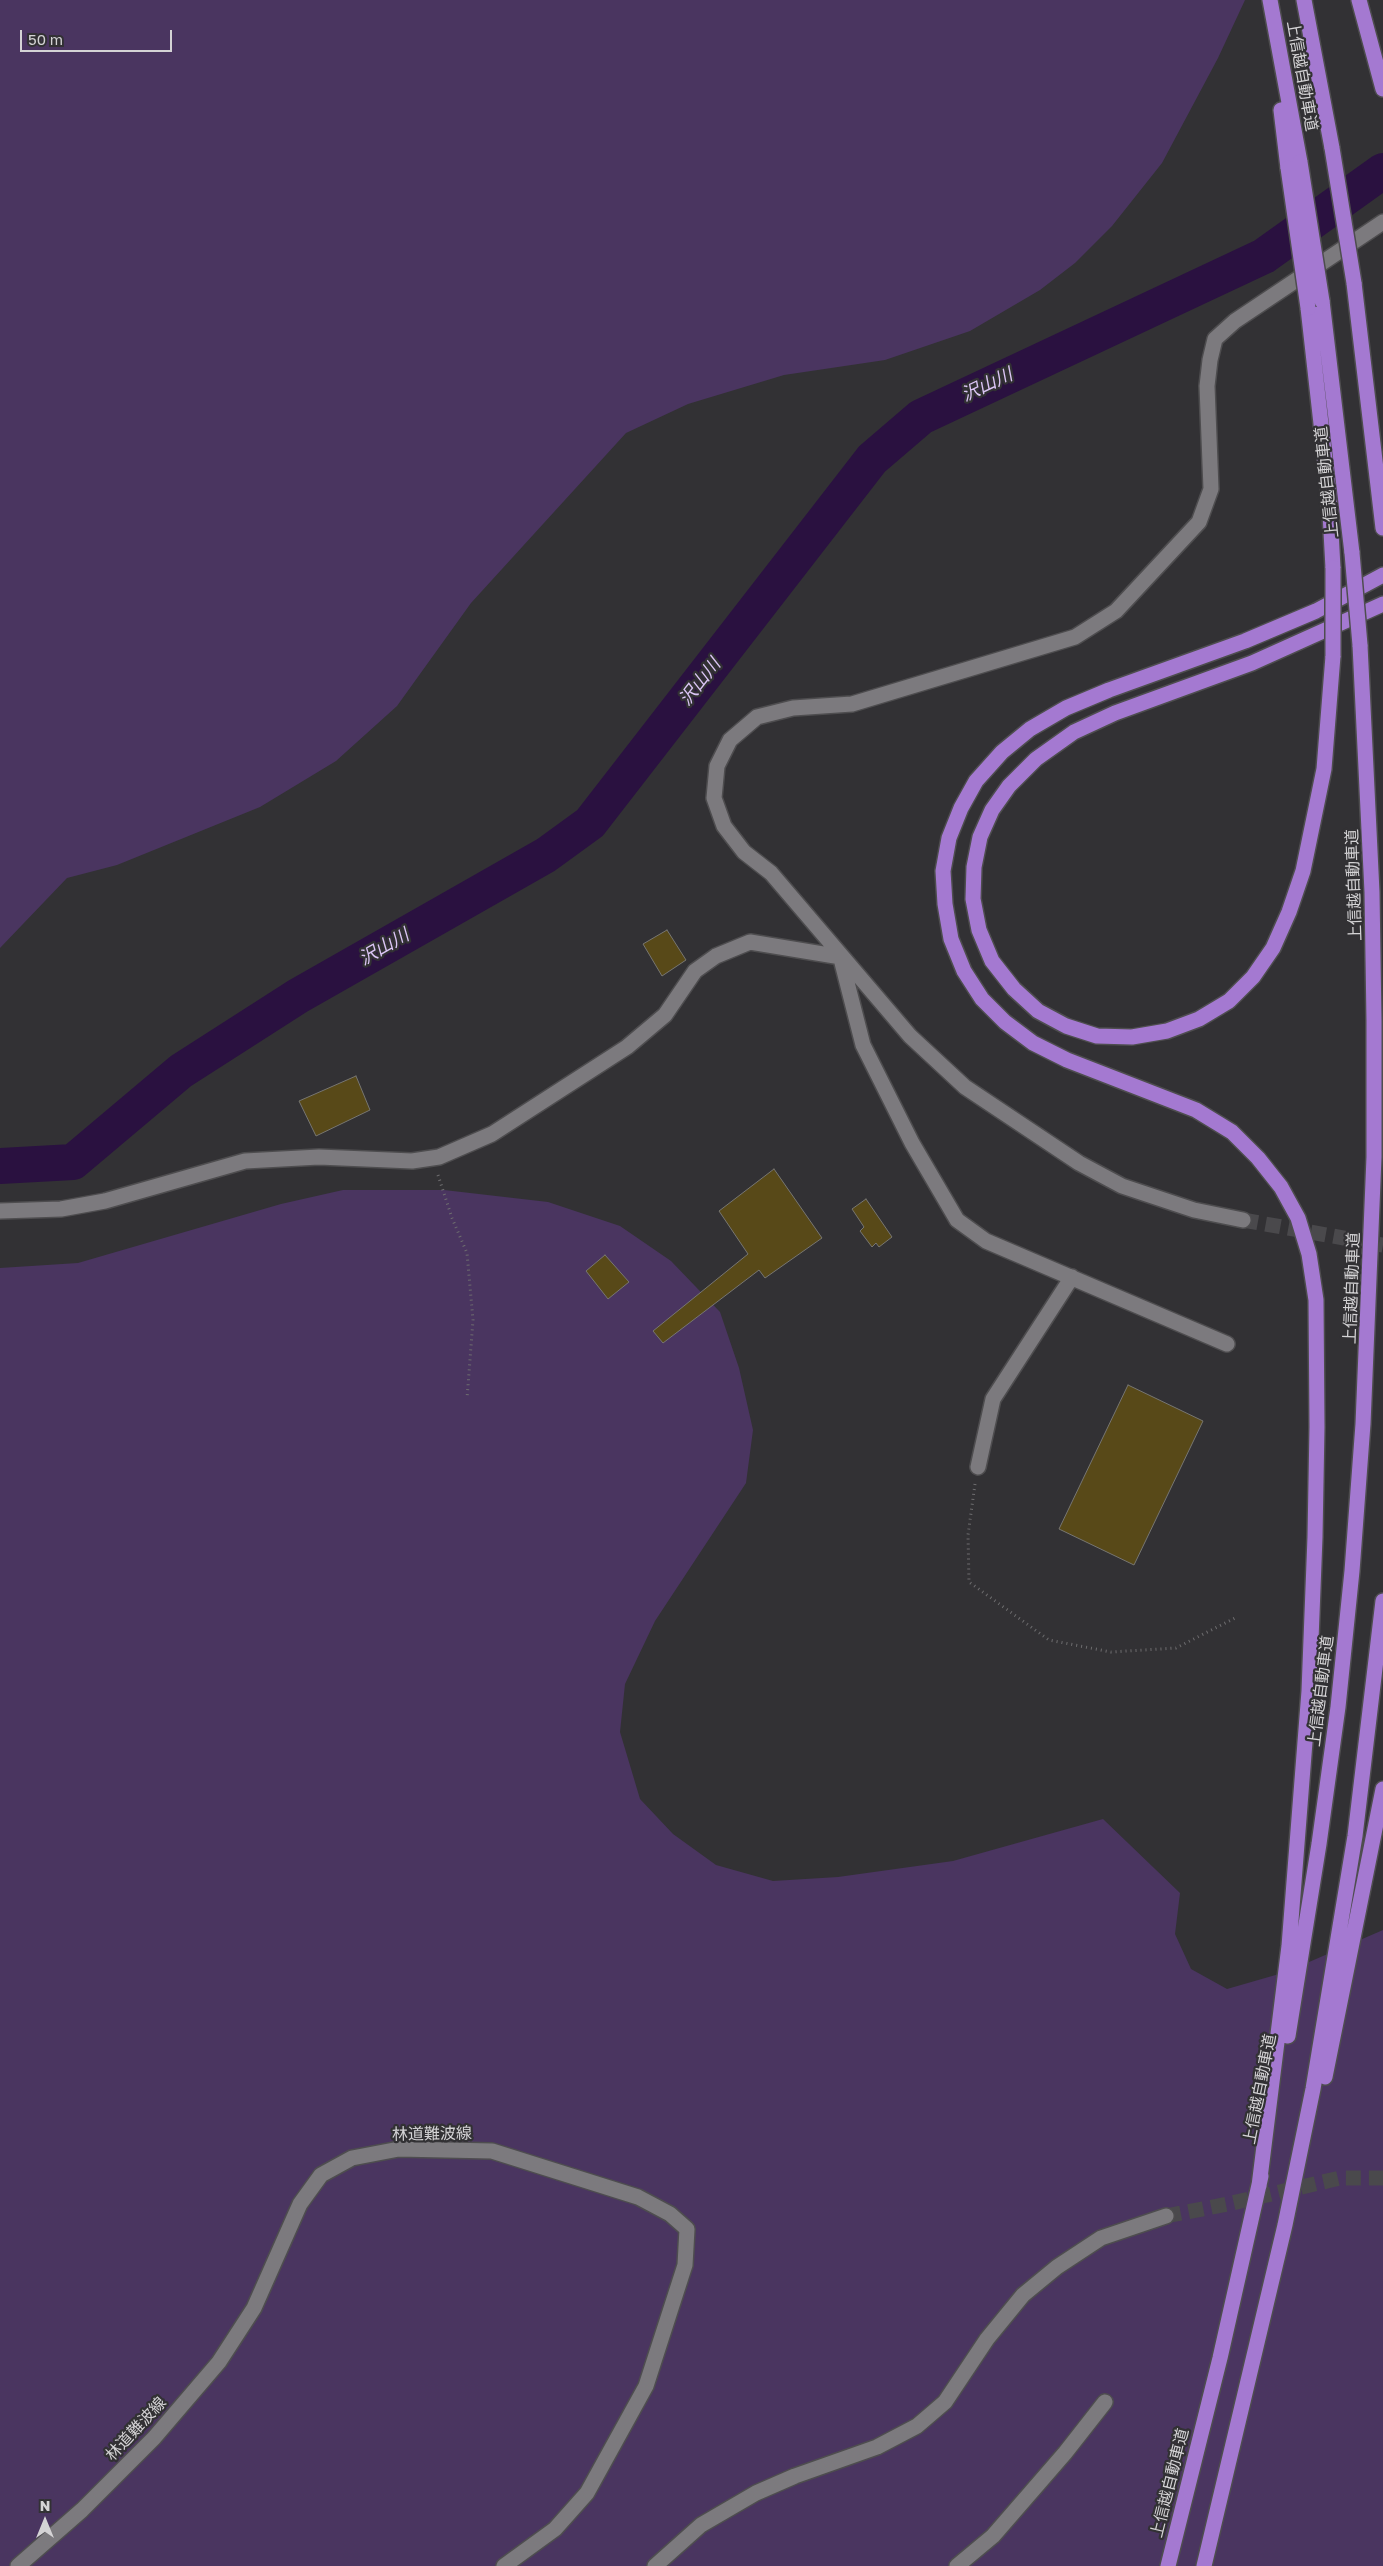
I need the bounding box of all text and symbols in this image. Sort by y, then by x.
street label: 上信越自動車道 [1283,19,1321,133]
scale bar [22,20,175,52]
text: 50 m [28,30,63,48]
water label: 沢山川 [958,364,1016,406]
street label: 上信越自動車道 [1312,425,1342,539]
water label: 沢山川 [675,654,725,710]
street label: 上信越自動車道 [1342,829,1366,941]
water label: 沢山川 [355,924,413,970]
street label: 上信越自動車道 [1340,1232,1364,1344]
street label: 上信越自動車道 [1305,1634,1337,1748]
street label: 上信越自動車道 [1240,2032,1280,2146]
street label: 林道難波線 [392,2124,472,2144]
street label: 林道難波線 [102,2393,170,2465]
street label: 上信越自動車道 [1147,2426,1193,2540]
north arrow [20,2496,70,2546]
text: N [40,2497,50,2514]

